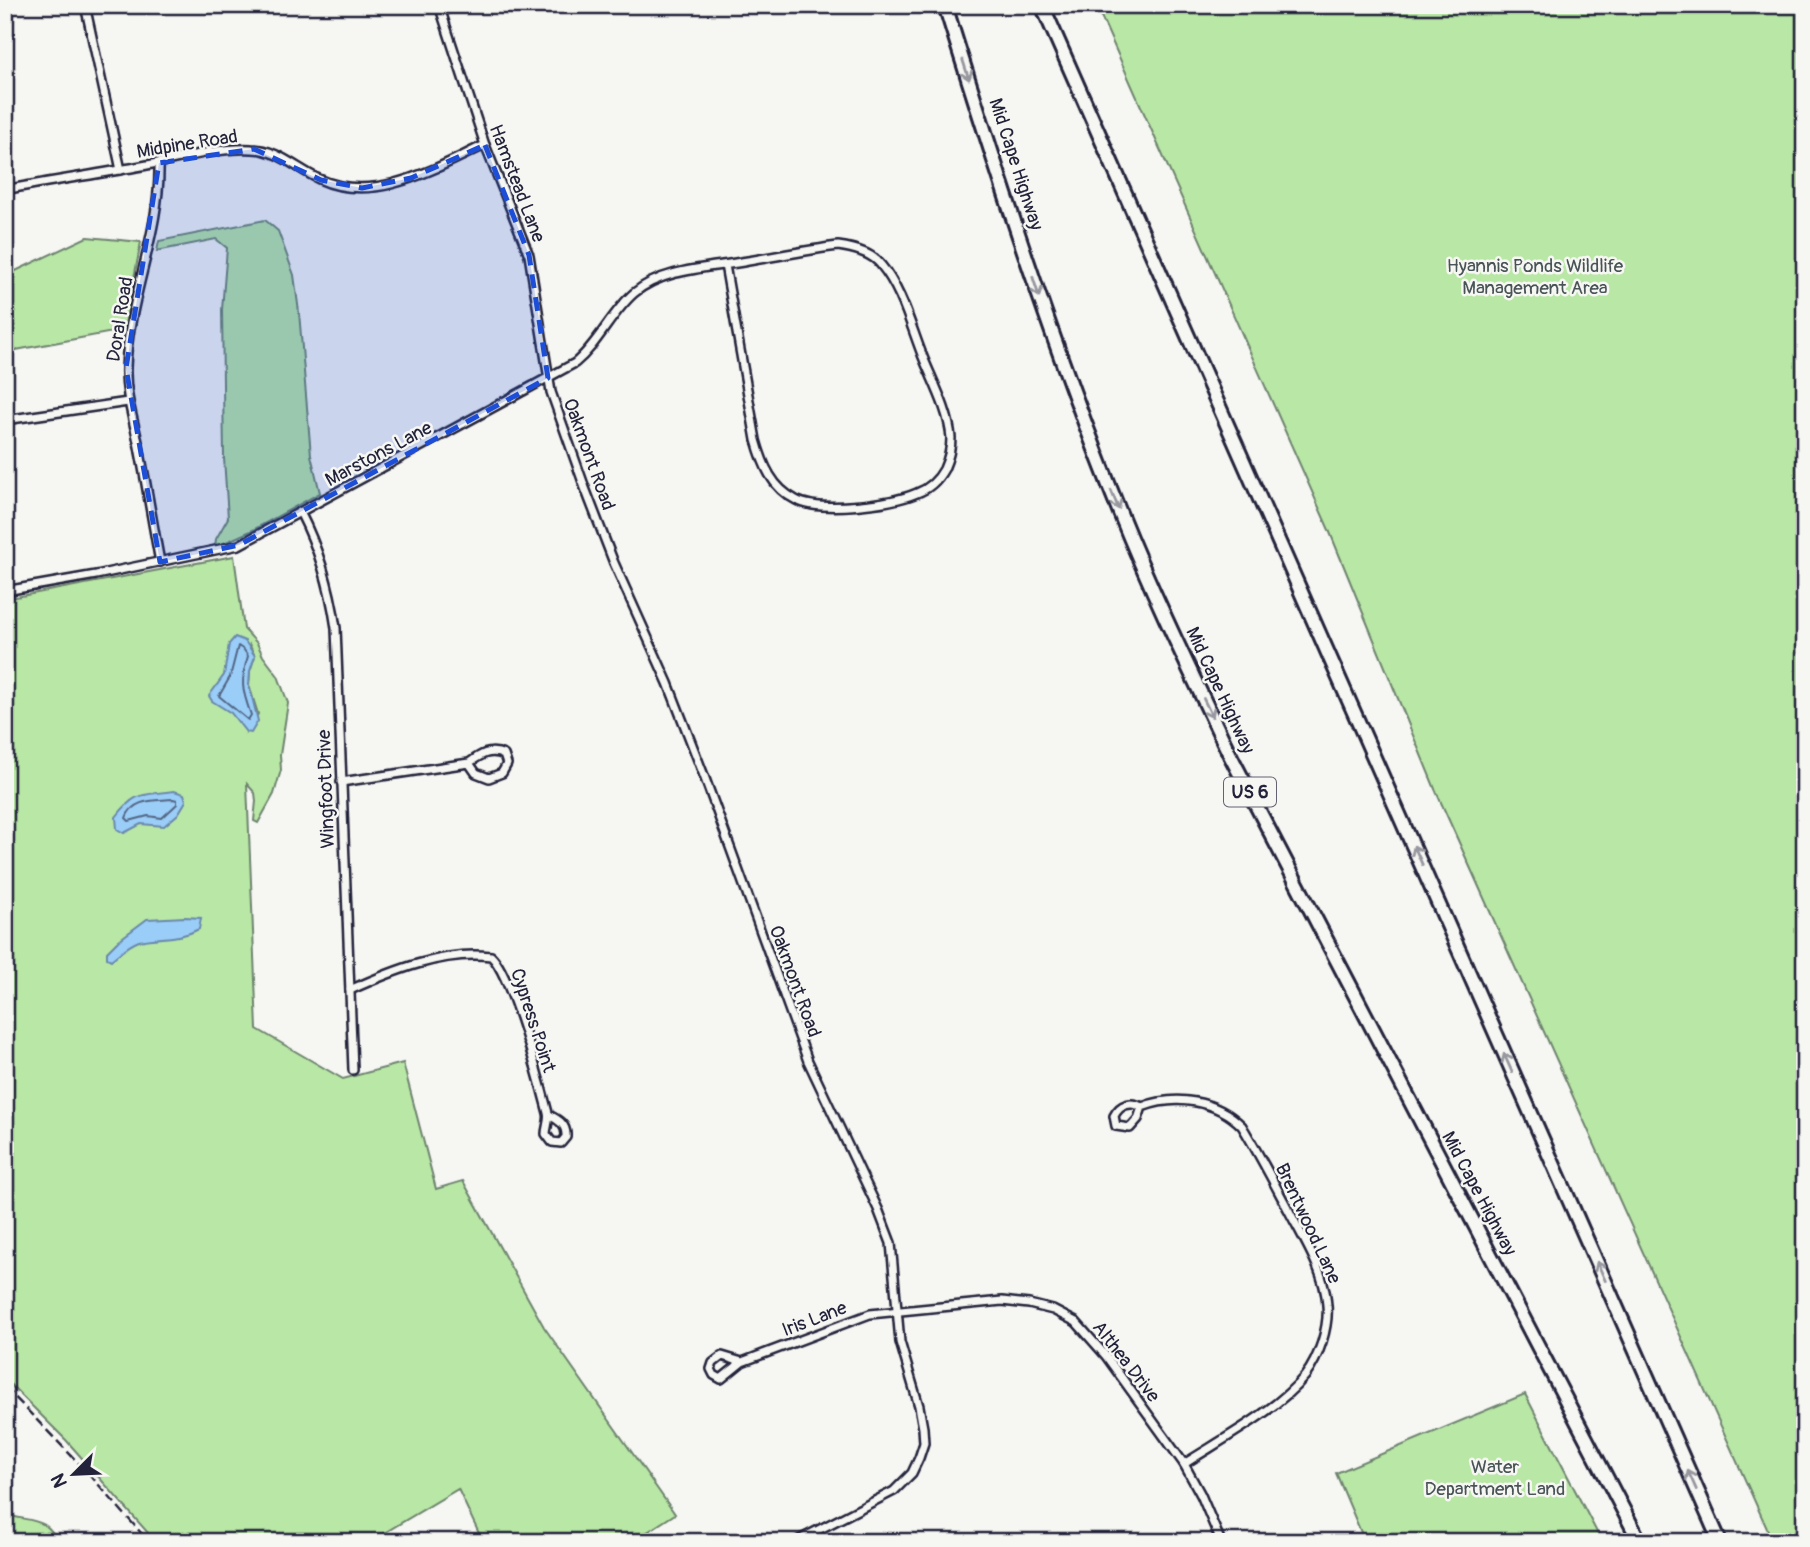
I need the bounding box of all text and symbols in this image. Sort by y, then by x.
one-way arrow [960,59,973,81]
street label: Mid Cape Highway [983,95,1049,233]
street label: Hamstead Lane [484,121,551,246]
street label: Midpine Road [135,124,239,164]
park label: Hyannis Ponds Wildlife Management Area [1447,254,1624,300]
street label: Doral Road [101,275,139,363]
one-way arrow [1031,275,1043,297]
street label: Oakmont Road [558,395,620,514]
street label: Marstons Lane [321,415,437,492]
one-way arrow [1110,488,1123,510]
street label: Mid Cape Highway [1180,623,1260,758]
one-way arrow [1201,697,1215,718]
street label: Wingfoot Drive [312,728,340,849]
road number: US 6 [1224,778,1276,806]
one-way arrow [1411,844,1424,866]
street label: Oakmont Road [764,922,826,1041]
street label: Cypress Point [505,965,561,1076]
one-way arrow [1501,1053,1514,1075]
street label: Mid Cape Highway [1436,1127,1522,1260]
street label: Brentwood Lane [1270,1159,1347,1288]
one-way arrow [1594,1261,1607,1282]
street label: Iris Lane [779,1295,851,1342]
street label: Althea Drive [1087,1316,1166,1407]
north arrow [38,1438,108,1508]
park label: Water Department Land [1425,1455,1565,1501]
one-way arrow [1685,1469,1698,1491]
text: N [46,1470,73,1491]

